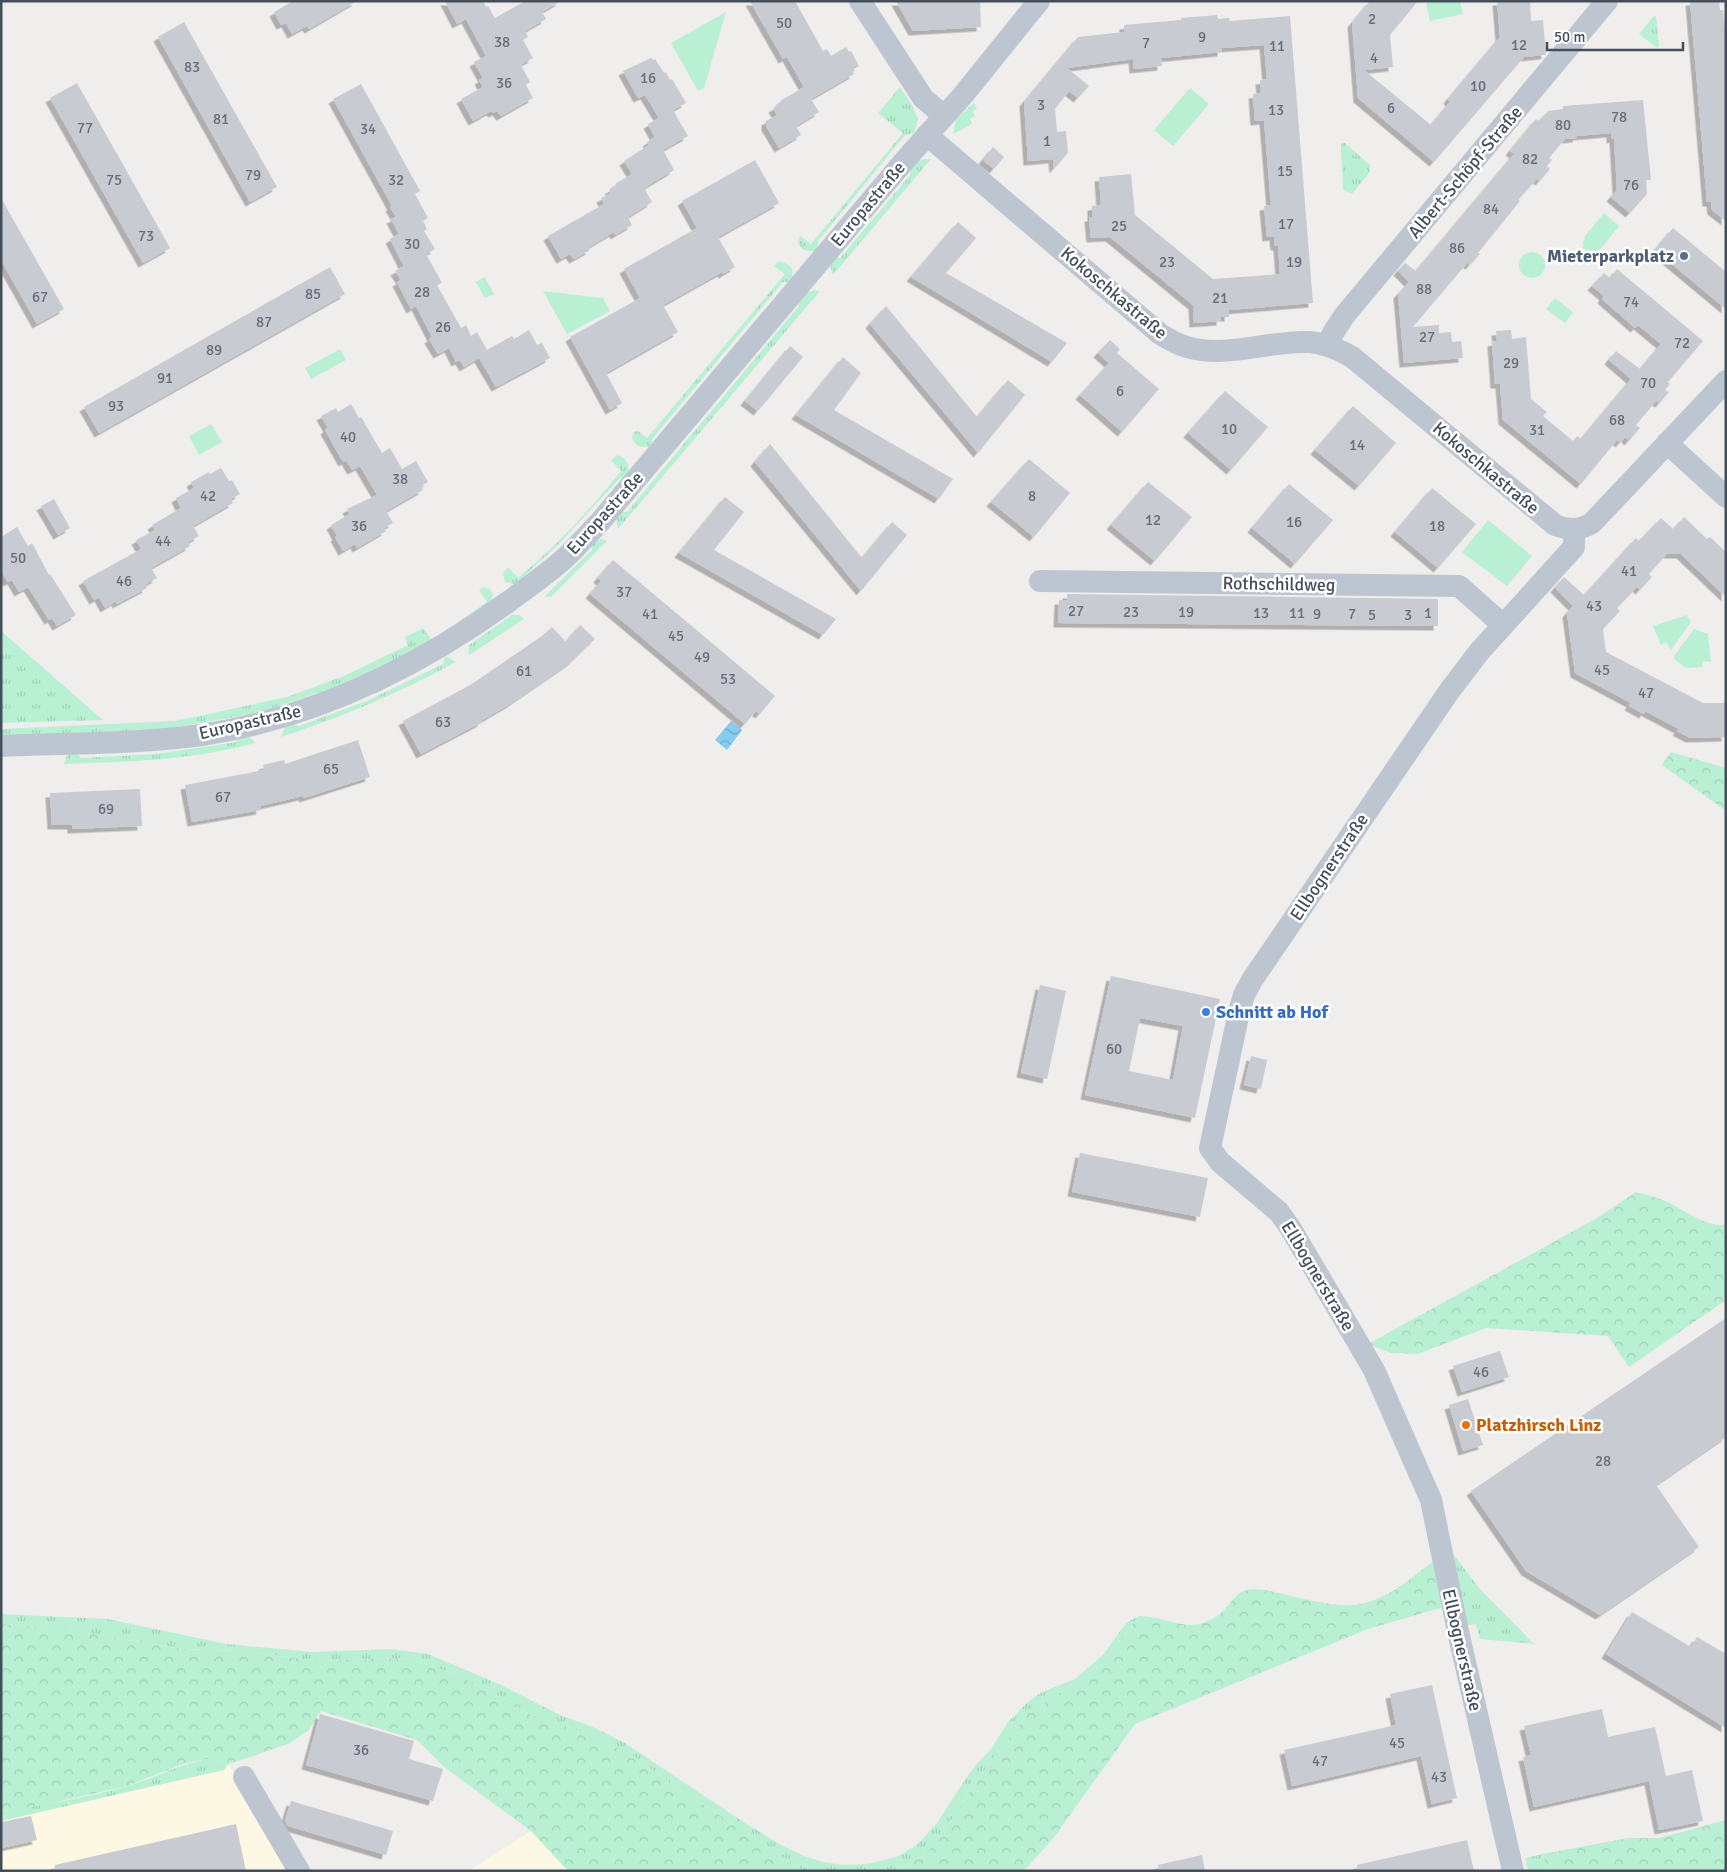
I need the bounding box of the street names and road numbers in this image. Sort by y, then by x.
street label: Albert-Schöpf-Straße [1403,101,1527,243]
street label: Europastraße [826,157,910,251]
street label: Kokoschkastraße [1056,242,1172,344]
street label: Kokoschkastraße [1428,417,1544,519]
street label: Europastraße [562,467,648,559]
street label: Rothschildweg [1222,572,1336,596]
street label: Europastraße [197,700,303,744]
street label: Ellbognerstraße [1285,809,1373,925]
street label: Ellbognerstraße [1277,1217,1359,1335]
street label: Ellbognerstraße [1437,1587,1487,1713]

